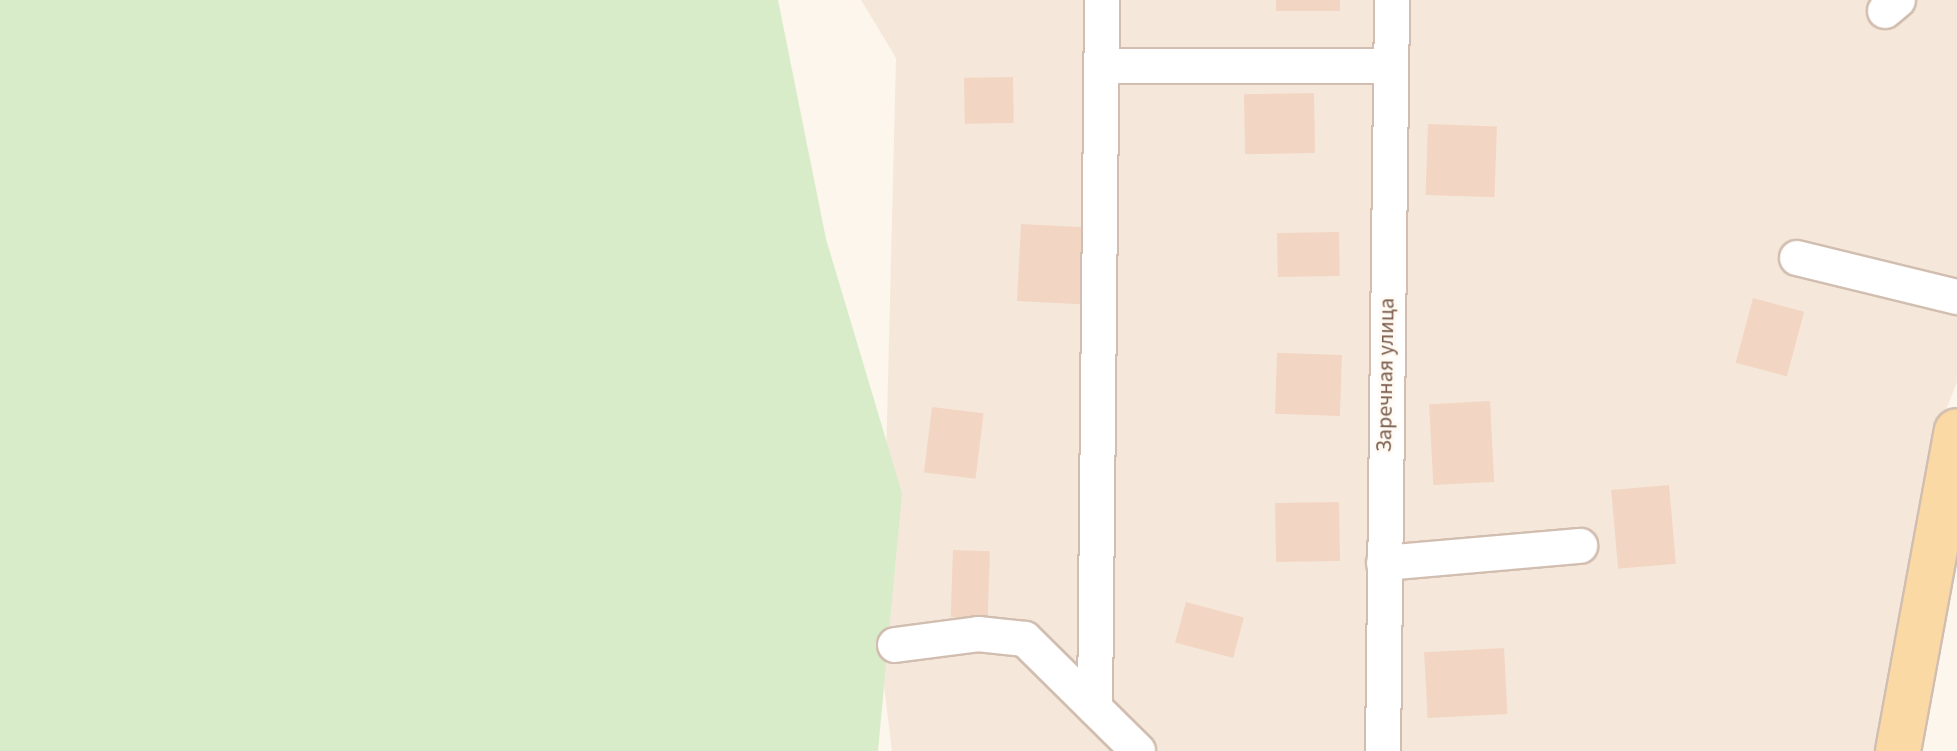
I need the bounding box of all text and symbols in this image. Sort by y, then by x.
street label: Заречная улица [1371,298,1401,452]

